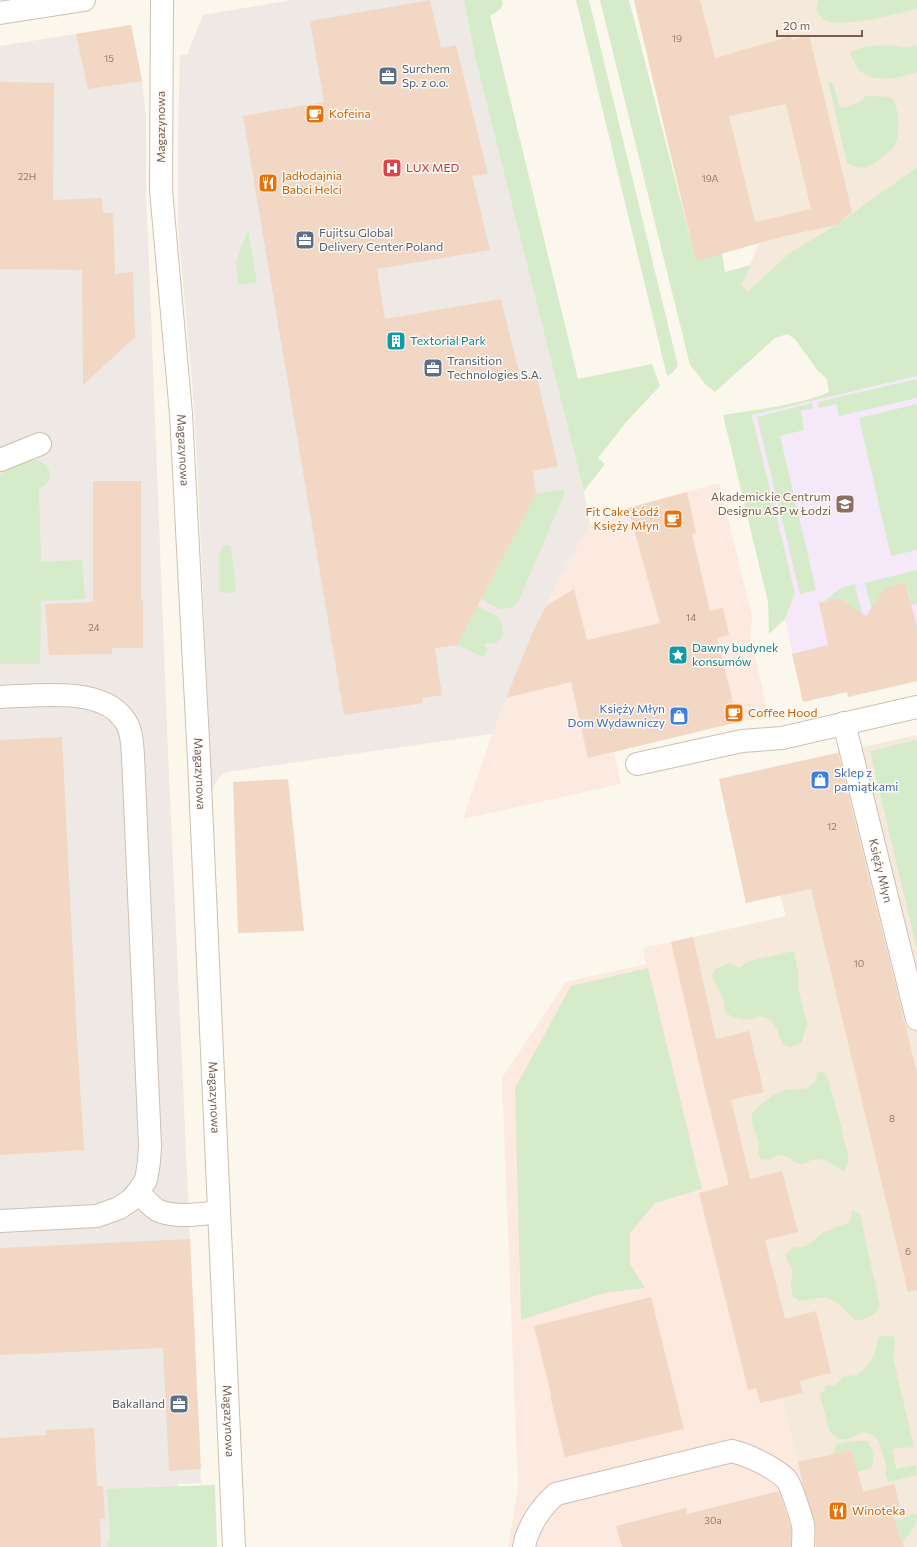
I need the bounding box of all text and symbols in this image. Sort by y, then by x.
scale bar [777,12,862,38]
text: 20 m [783,18,810,32]
house number: 19 [672,32,682,44]
house number: 15 [104,52,114,64]
place label: Surchem Sp. z o.o. [402,61,450,89]
office icon: Surchem Sp. z o.o. [377,65,399,87]
street label: Magazynowa [153,91,167,163]
cafe icon: Kofeina [304,103,326,125]
place label: Kofeina [329,106,371,120]
hospital icon: LUX MED [381,157,403,179]
place label: LUX MED [406,160,460,174]
place label: Jadłodajnia Babci Helci [282,168,342,196]
house number: 22H [18,170,36,182]
restaurant icon: Jadłodajnia Babci Helci [257,172,279,194]
house number: 19A [701,172,719,184]
place label: Fujitsu Global Delivery Center Poland [319,225,443,253]
office icon: Fujitsu Global Delivery Center Poland [294,229,316,251]
building icon: Textorial Park [385,330,407,352]
place label: Textorial Park [410,333,487,347]
place label: Transition Technologies S.A. [447,353,542,381]
office icon: Transition Technologies S.A. [422,357,444,379]
street label: Magazynowa [175,414,193,486]
place label: Akademickie Centrum Designu ASP w Łodzi [711,489,831,517]
school or university icon: Akademickie Centrum Designu ASP w Łodzi [834,493,856,515]
place label: Fit Cake Łódź Księży Młyn [585,504,659,532]
cafe icon: Fit Cake Łódź Księży Młyn [662,508,684,530]
house number: 14 [686,611,696,623]
house number: 24 [88,621,100,633]
place label: Dawny budynek konsumów [692,640,779,668]
place icon: Dawny budynek konsumów [667,644,689,666]
place label: Księży Młyn Dom Wydawniczy [568,701,665,729]
cafe icon: Coffee Hood [723,702,745,724]
shop icon: Księży Młyn Dom Wydawniczy [668,705,690,727]
place label: Coffee Hood [748,705,818,719]
street label: Magazynowa [192,737,209,810]
place label: Sklep z pamiątkami [834,765,898,793]
shop icon: Sklep z pamiątkami [809,769,831,791]
house number: 12 [827,820,837,832]
street label: Księży Młyn [867,837,896,904]
house number: 10 [854,957,864,969]
street label: Magazynowa [206,1061,224,1134]
house number: 8 [889,1112,895,1124]
house number: 6 [905,1245,911,1257]
street label: Magazynowa [221,1385,238,1457]
office icon: Bakalland [168,1393,190,1415]
place label: Bakalland [112,1396,165,1410]
restaurant icon: Winoteka [827,1500,849,1522]
place label: Winoteka [852,1503,905,1517]
house number: 30a [704,1514,722,1526]

